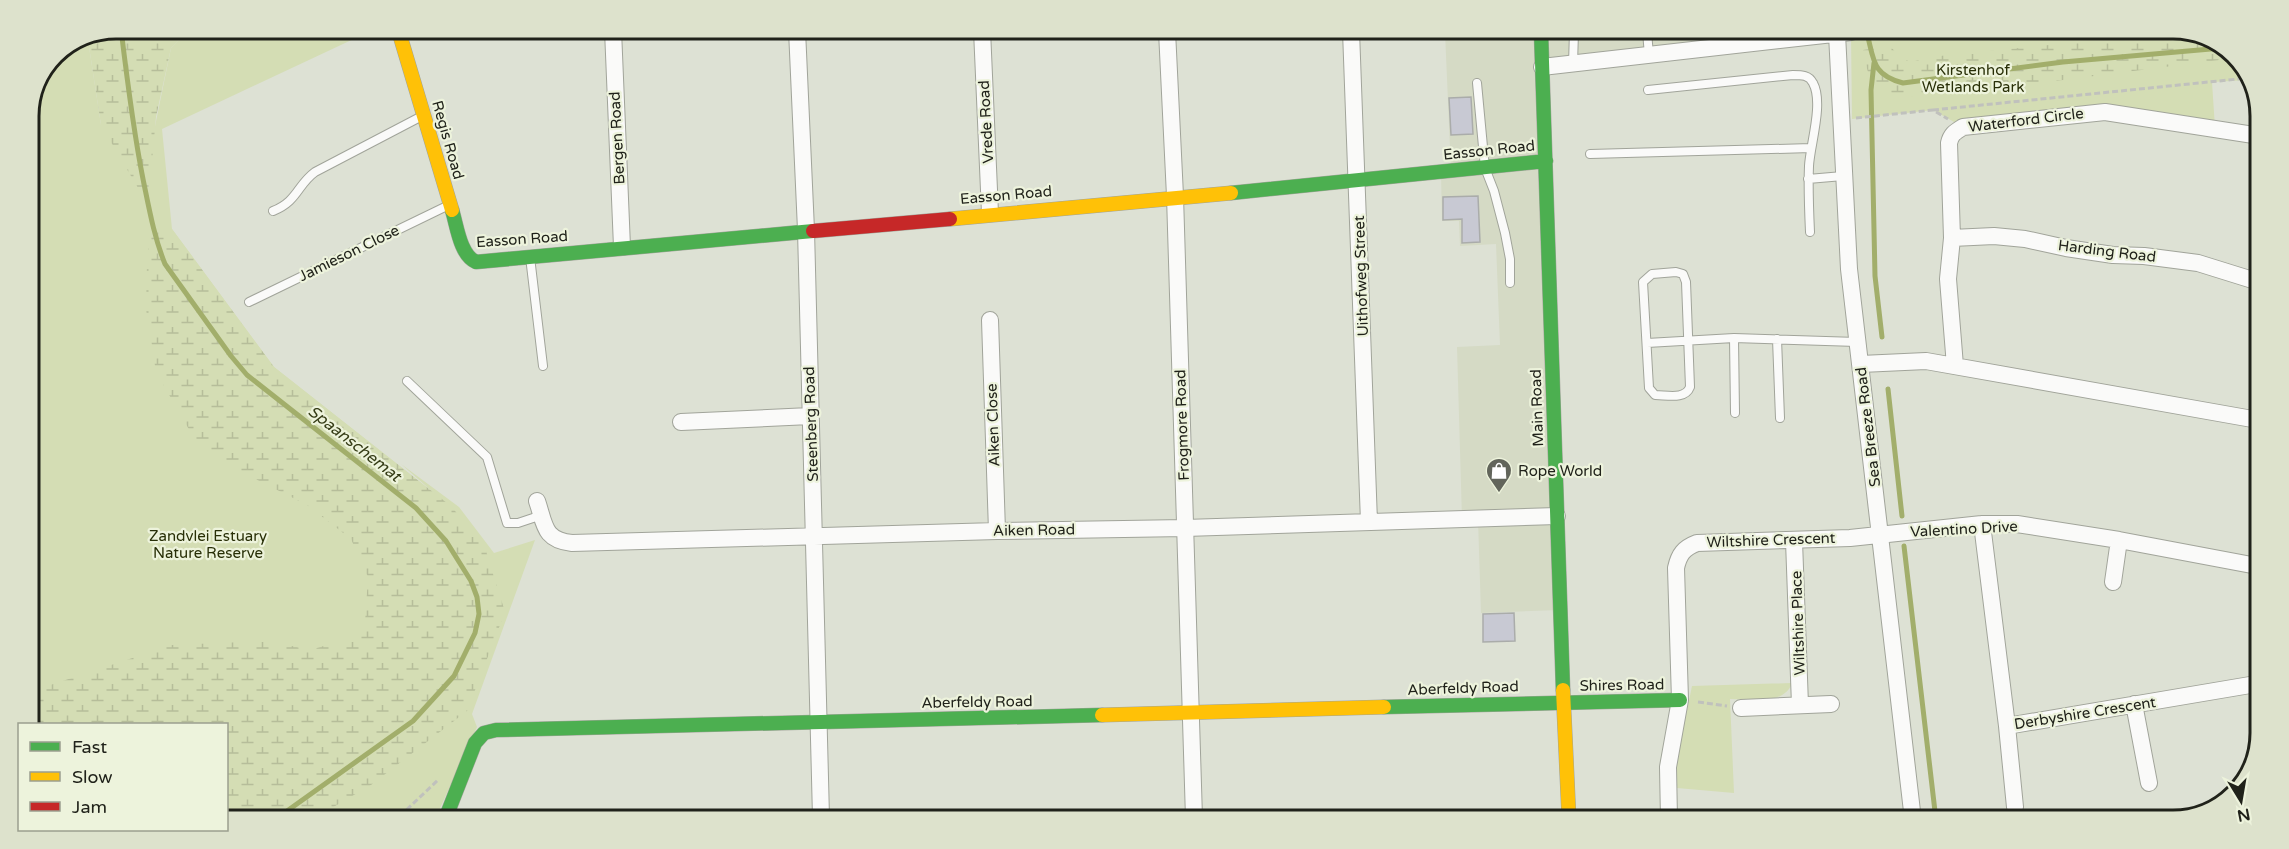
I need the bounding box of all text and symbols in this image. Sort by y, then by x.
park label: Kirstenhof Wetlands Park [1922,61,2024,96]
street label: Vrede Road [975,80,997,164]
street label: Bergen Road [606,91,628,185]
street label: Regis Road [428,99,468,181]
street label: Waterford Circle [1967,104,2085,136]
street label: Easson Road [1442,136,1536,164]
street label: Easson Road [959,182,1053,208]
street label: Uithofweg Street [1350,215,1372,337]
street label: Jamieson Close [296,221,402,285]
street label: Easson Road [475,227,569,251]
street label: Harding Road [2057,236,2157,266]
street label: Steenberg Road [800,366,822,482]
street label: Sea Breeze Road [1852,366,1884,488]
street label: Frogmore Road [1171,369,1193,481]
street label: Main Road [1527,369,1547,447]
street label: Aiken Close [983,383,1003,467]
water label: Spaanschemat [304,401,406,487]
shop icon: Rope World [1484,456,1514,494]
place label: Rope World [1518,462,1602,480]
street label: Valentino Drive [1910,517,2018,541]
street label: Aiken Road [993,520,1075,540]
park label: Zandvlei Estuary Nature Reserve [149,527,267,562]
street label: Wiltshire Crescent [1706,529,1836,551]
street label: Wiltshire Place [1787,570,1809,676]
street label: Shires Road [1579,675,1665,695]
street label: Aberfeldy Road [1407,677,1519,699]
street label: Aberfeldy Road [921,692,1033,712]
street label: Derbyshire Crescent [2013,693,2157,733]
legend [18,723,228,831]
text: Fast [72,736,107,758]
text: Slow [72,766,113,788]
north arrow [2211,771,2271,831]
text: Jam [72,796,107,818]
text: N [2235,804,2252,826]

